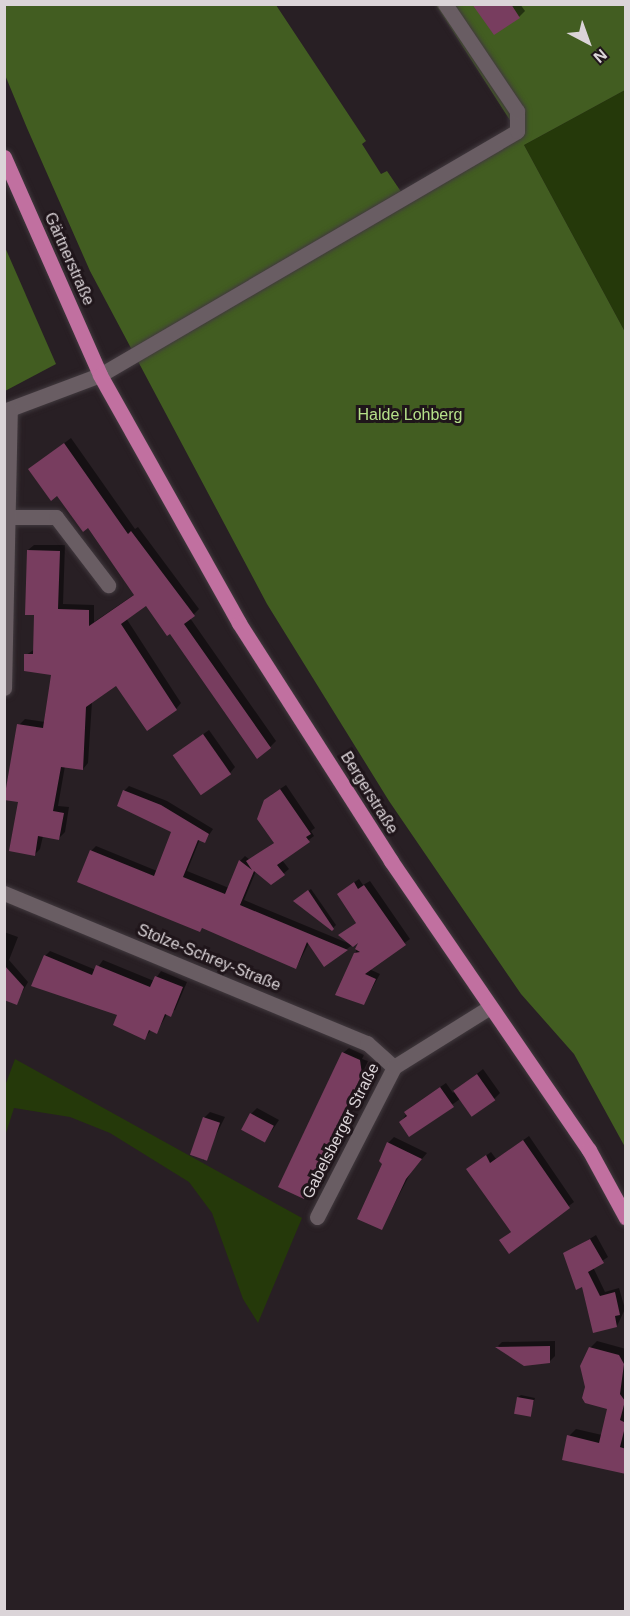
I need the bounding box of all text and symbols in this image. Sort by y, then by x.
north arrow [558,12,618,72]
text: N [590,46,610,66]
street label: Gärtnerstraße [40,210,98,308]
park label: Halde Lohberg [358,405,462,425]
street label: Bergerstraße [336,748,402,838]
street label: Stolze-Schrey-Straße [135,920,283,996]
street label: Gabelsberger Straße [299,1060,383,1202]

